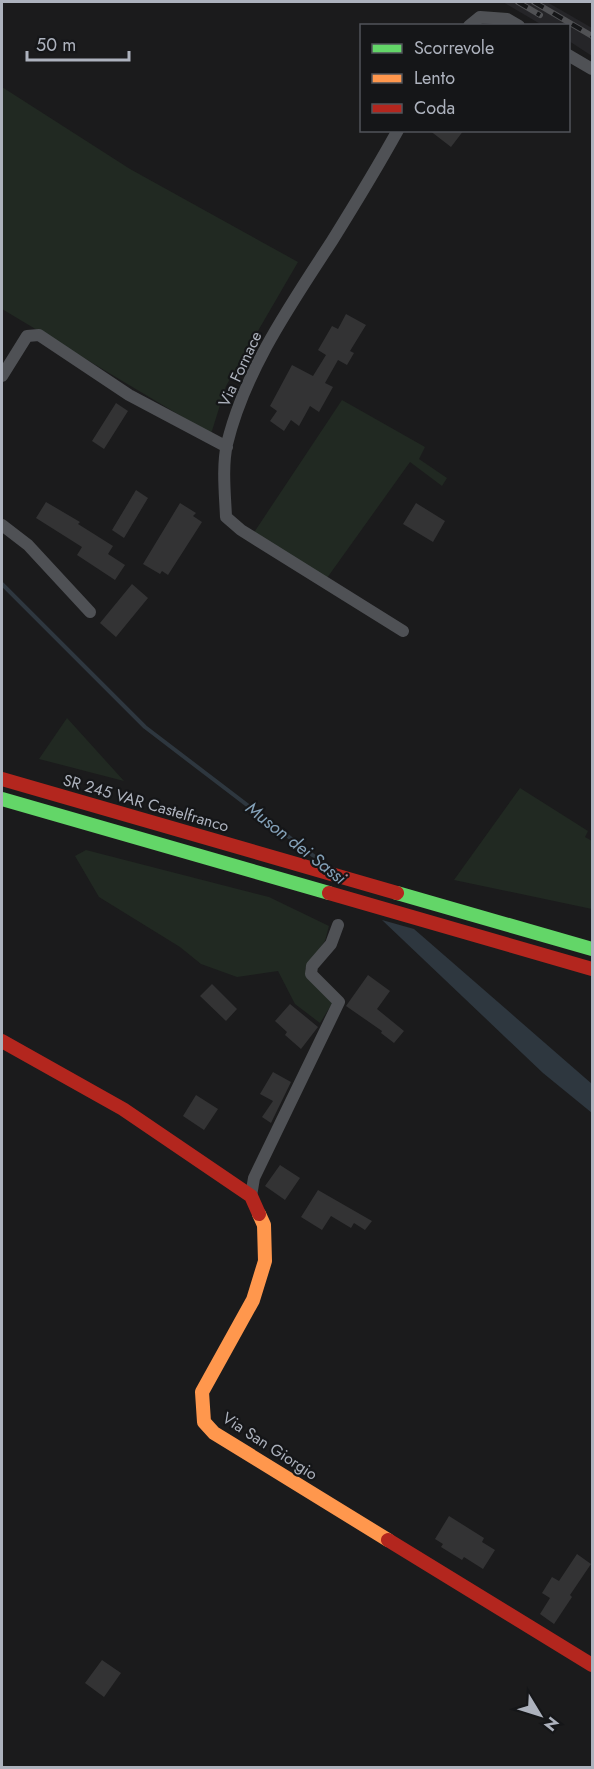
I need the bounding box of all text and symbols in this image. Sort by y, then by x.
scale bar [27,24,129,62]
legend [360,24,570,132]
text: 50 m [36,32,76,58]
text: Scorrevole [414,35,494,61]
text: Lento [414,65,455,91]
text: Coda [414,95,455,121]
street label: Via Fornace [212,327,268,411]
street label: SR 245 VAR Castelfranco [60,768,232,838]
water label: Muson dei Sassi [240,795,352,891]
street label: Via San Giorgio [218,1407,322,1486]
north arrow [510,1685,570,1745]
text: N [538,1712,564,1736]

